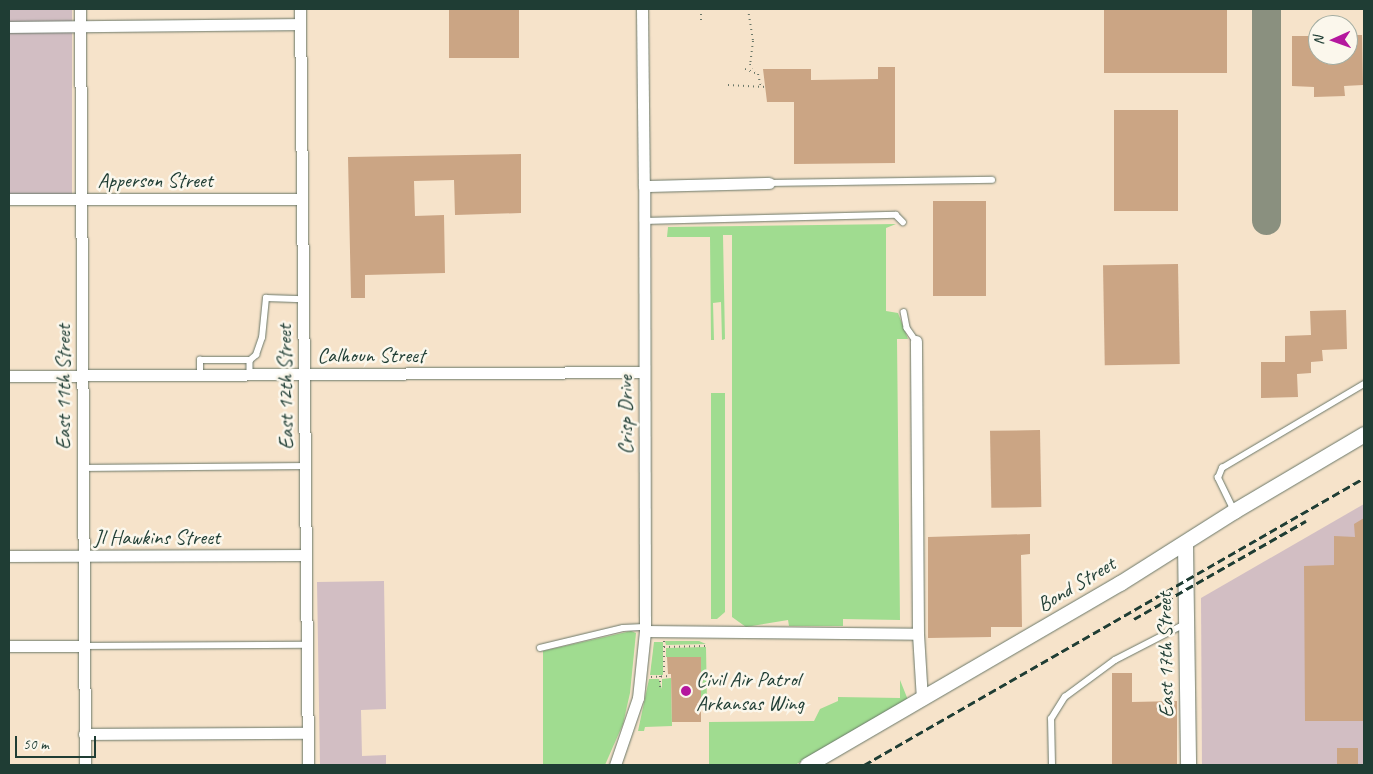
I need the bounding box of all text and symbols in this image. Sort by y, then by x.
north arrow [1308,15,1358,65]
text: N [1310,36,1327,45]
street label: Apperson Street [97,167,213,193]
street label: East 11th Street [50,324,76,450]
street label: East 12th Street [271,324,299,450]
street label: Calhoun Street [317,342,425,368]
street label: Crisp Drive [612,375,638,455]
street label: Jl Hawkins Street [94,524,220,550]
street label: Bond Street [1032,551,1120,617]
street label: East 17th Street [1151,592,1179,718]
place label: Civil Air Patrol Arkansas Wing [696,666,805,716]
marker: Civil Air Patrol Arkansas Wing [680,685,692,697]
scale bar [18,726,99,758]
text: 50 m [23,735,49,754]

